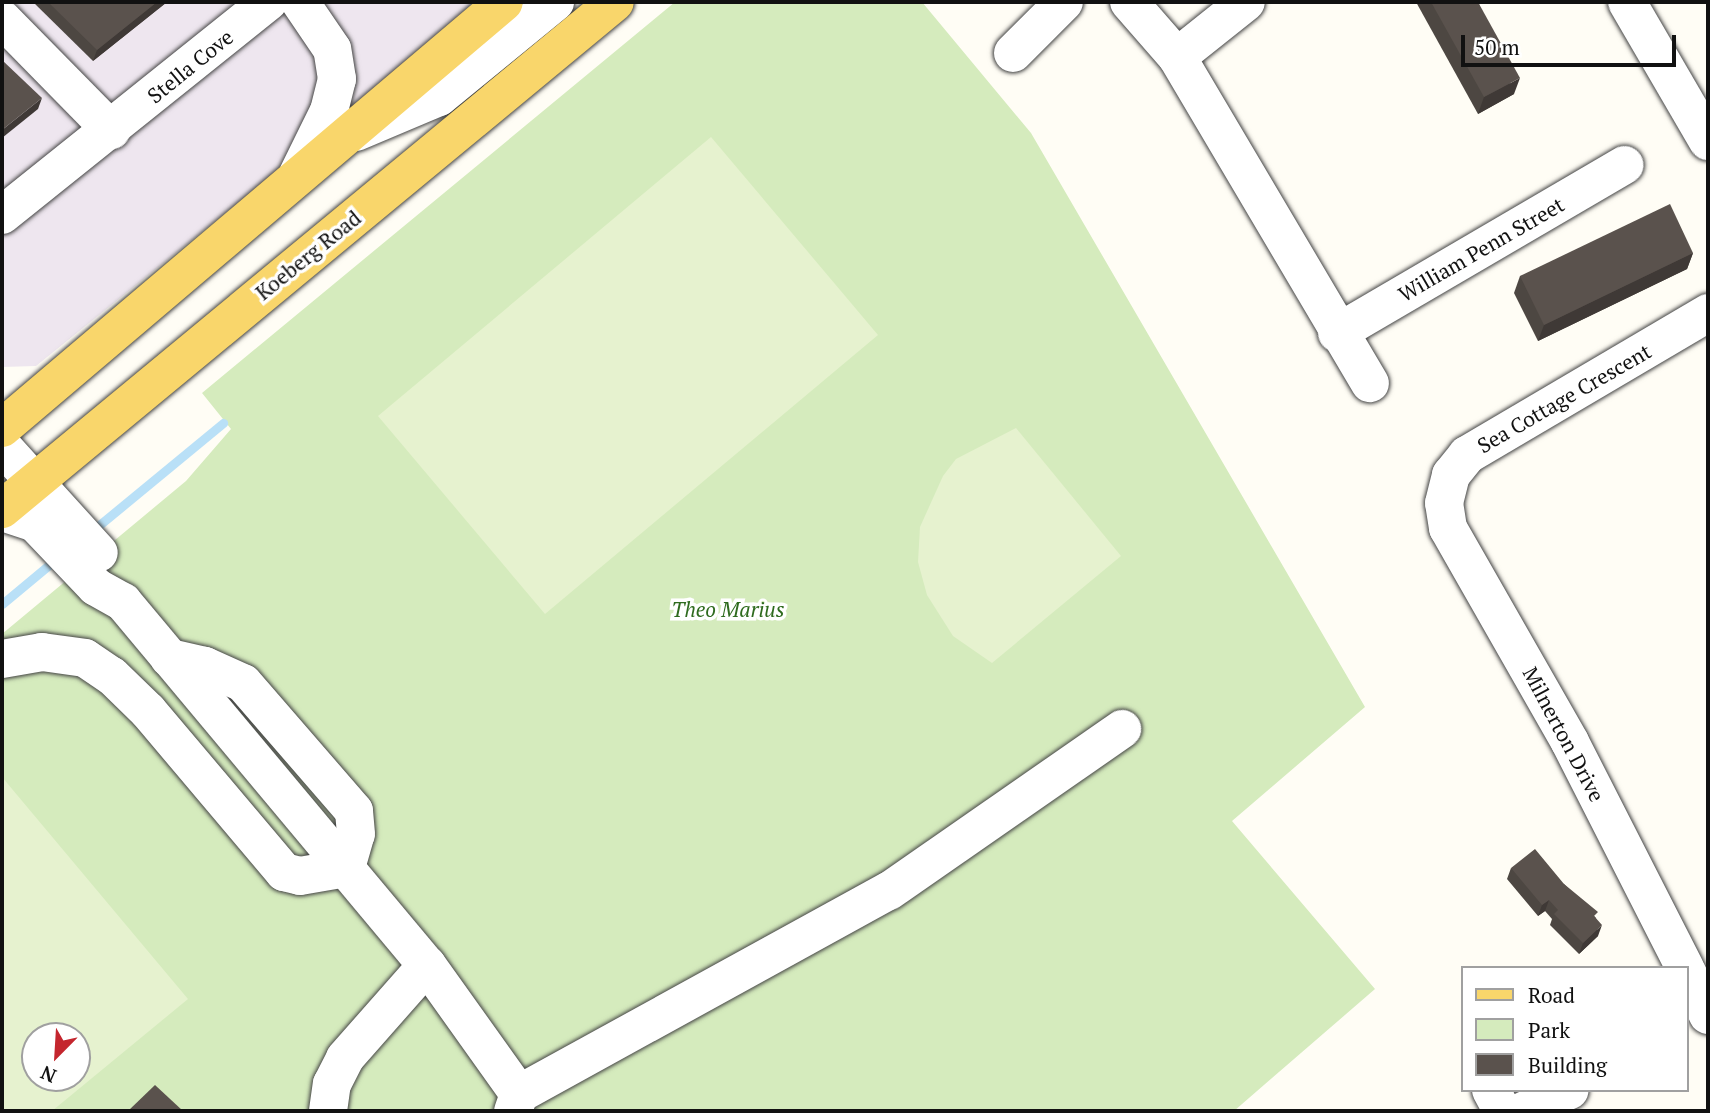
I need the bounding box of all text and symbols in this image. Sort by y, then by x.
scale bar [1465,21,1680,65]
street label: Stella Cove [142,24,238,108]
text: 50 m [1474,33,1520,61]
street label: William Penn Street [1394,191,1568,307]
street label: Koeberg Road [250,205,366,305]
street label: Sea Cottage Crescent [1473,338,1655,458]
park label: Theo Marius [672,596,784,622]
street label: Milnerton Drive [1518,662,1610,806]
legend [1462,966,1689,1092]
text: Road [1528,981,1575,1009]
text: Park [1528,1016,1570,1044]
north arrow [21,1022,91,1092]
text: Building [1528,1051,1607,1079]
text: N [36,1060,60,1089]

